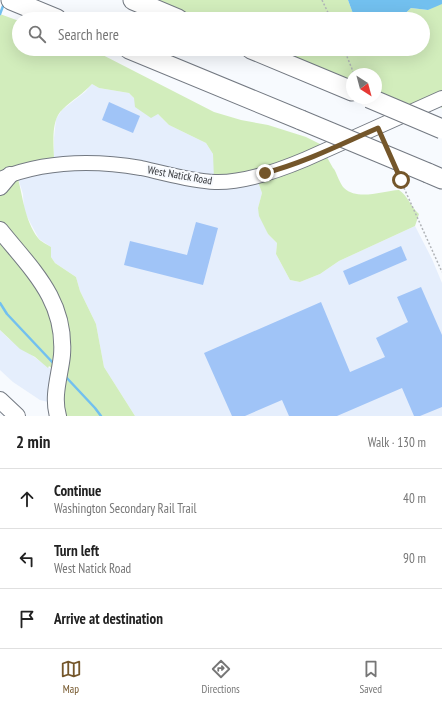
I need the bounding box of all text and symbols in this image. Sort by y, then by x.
search box [12,12,430,56]
icon: search [26,23,48,45]
text: Search here [58,25,119,44]
north arrow [346,68,382,104]
street label: West Natick Road [147,162,214,188]
route end [256,164,274,182]
route start [392,171,410,189]
text: 2 min [16,431,50,453]
text: Walk · 130 m [368,434,426,451]
text: Continue [54,481,101,500]
icon: ahead [16,488,38,510]
text: 40 m [403,490,426,507]
text: Washington Secondary Rail Trail [54,500,197,517]
text: Turn left [54,541,99,560]
icon: left [16,548,38,570]
text: 90 m [403,550,426,567]
text: West Natick Road [54,560,131,577]
icon: arrive [16,608,38,630]
text: Arrive at destination [54,609,163,628]
tab: Map [60,658,82,696]
tab: Directions [202,658,240,696]
tab: Saved [359,658,382,696]

